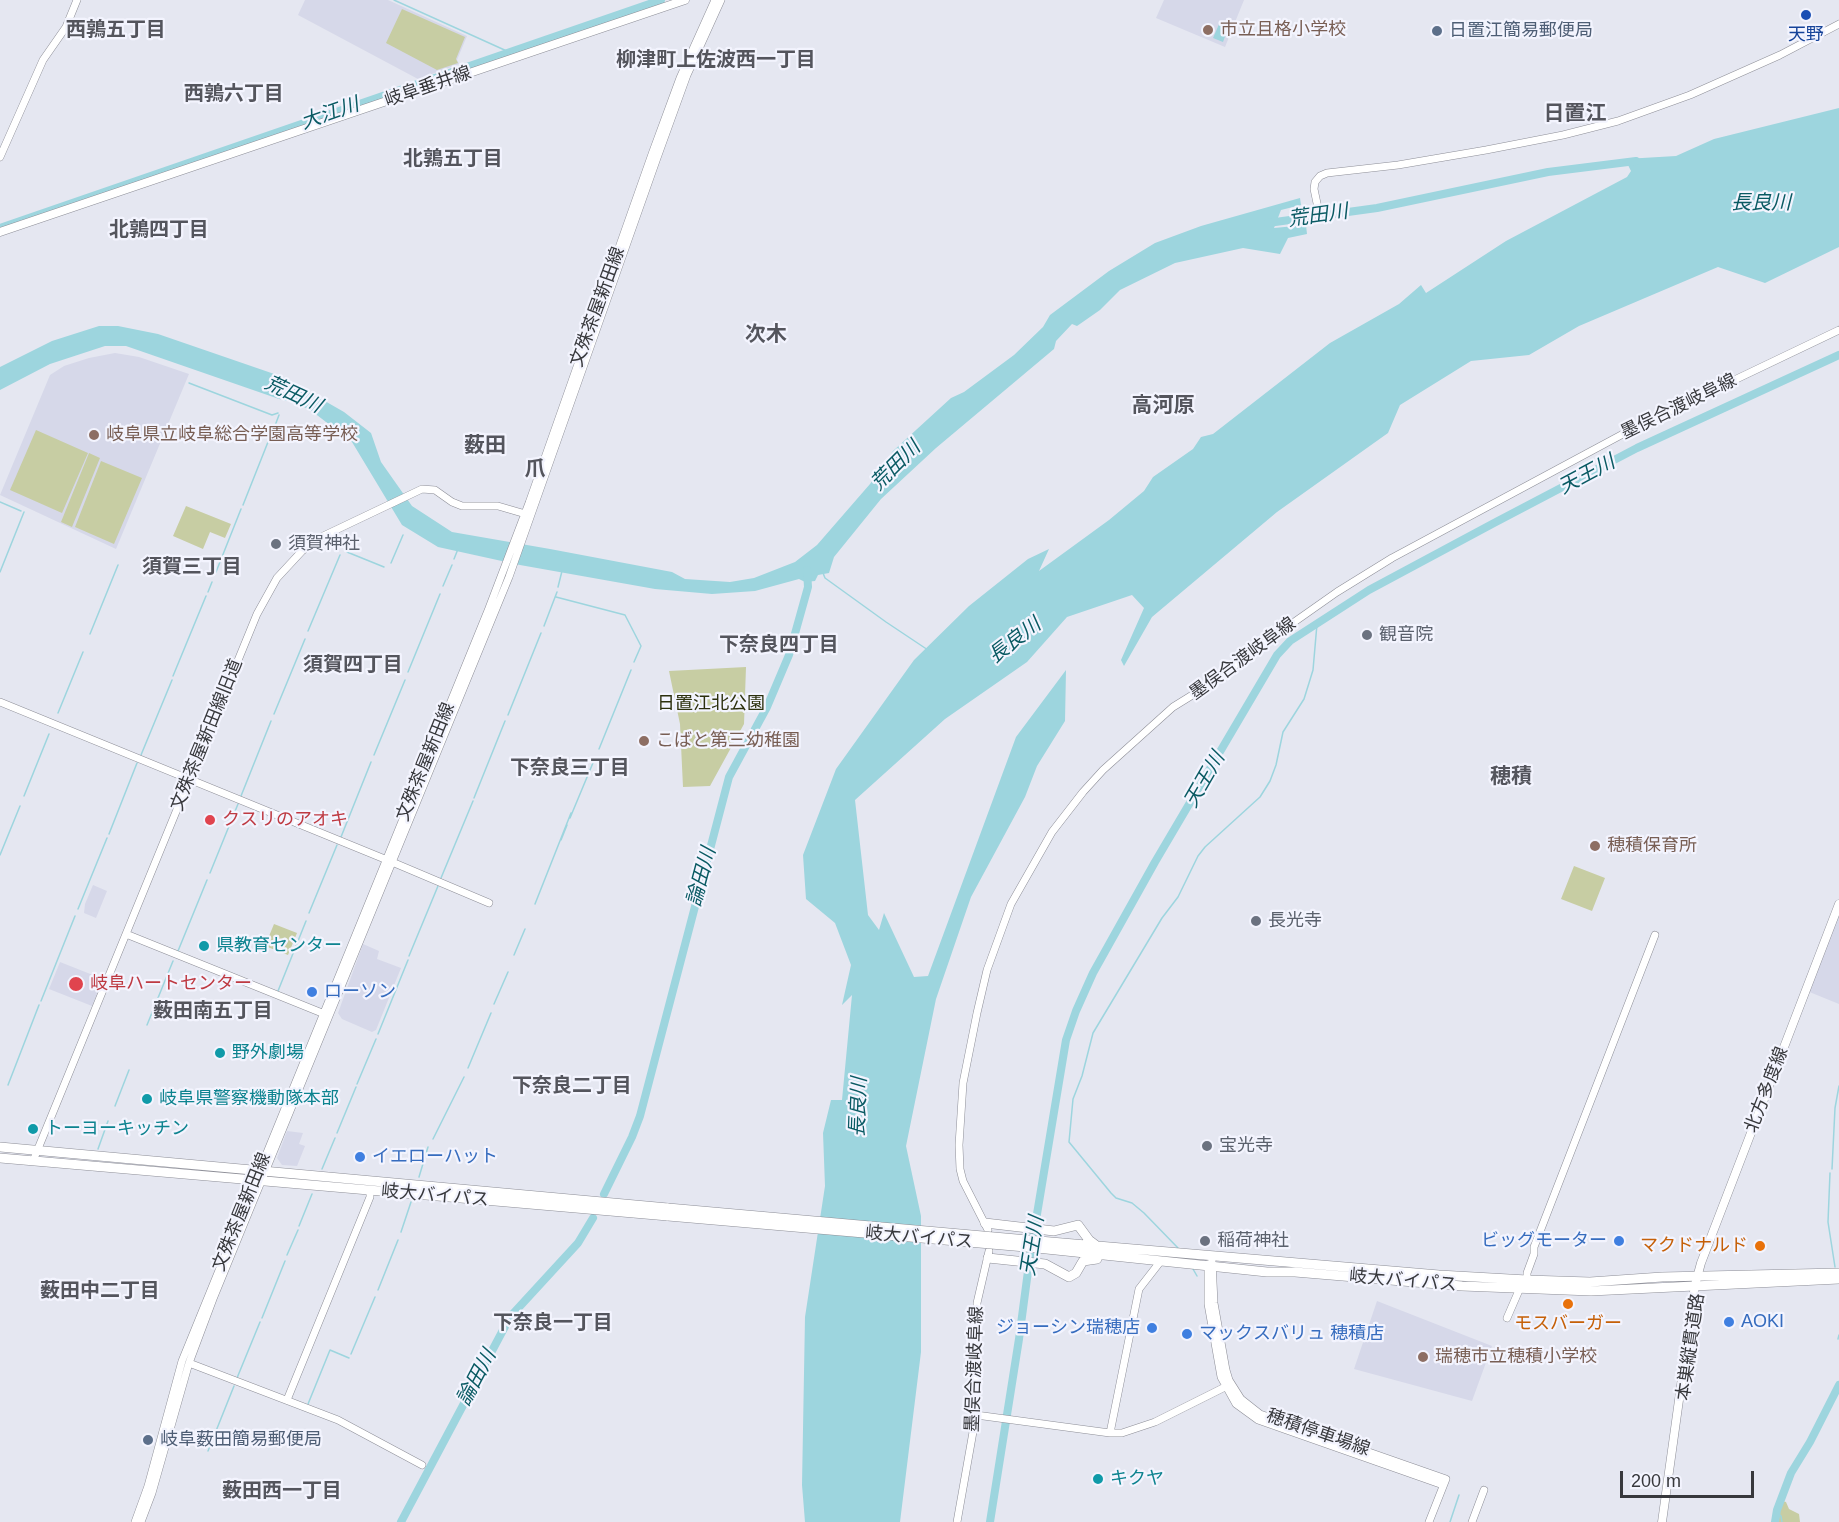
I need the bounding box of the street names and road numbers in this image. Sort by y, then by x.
street label: 岐阜垂井線 [382,62,474,112]
street label: 文殊茶屋新田線 [566,244,630,370]
street label: 墨俣合渡岐阜線 [1618,370,1740,444]
street label: 墨俣合渡岐阜線 [1186,613,1300,705]
street label: 文殊茶屋新田線旧道 [167,656,247,814]
street label: 文殊茶屋新田線 [392,700,460,824]
street label: 北方多度線 [1741,1044,1793,1136]
street label: 文殊茶屋新田線 [208,1150,276,1274]
street label: 岐大バイパス [380,1181,490,1211]
street label: 岐大バイパス [864,1223,974,1253]
street label: 岐大バイパス [1348,1266,1458,1296]
street label: 本巣縦貫道路 [1673,1292,1709,1402]
street label: 墨俣合渡岐阜線 [962,1306,988,1432]
street label: 穂積停車場線 [1263,1405,1373,1461]

